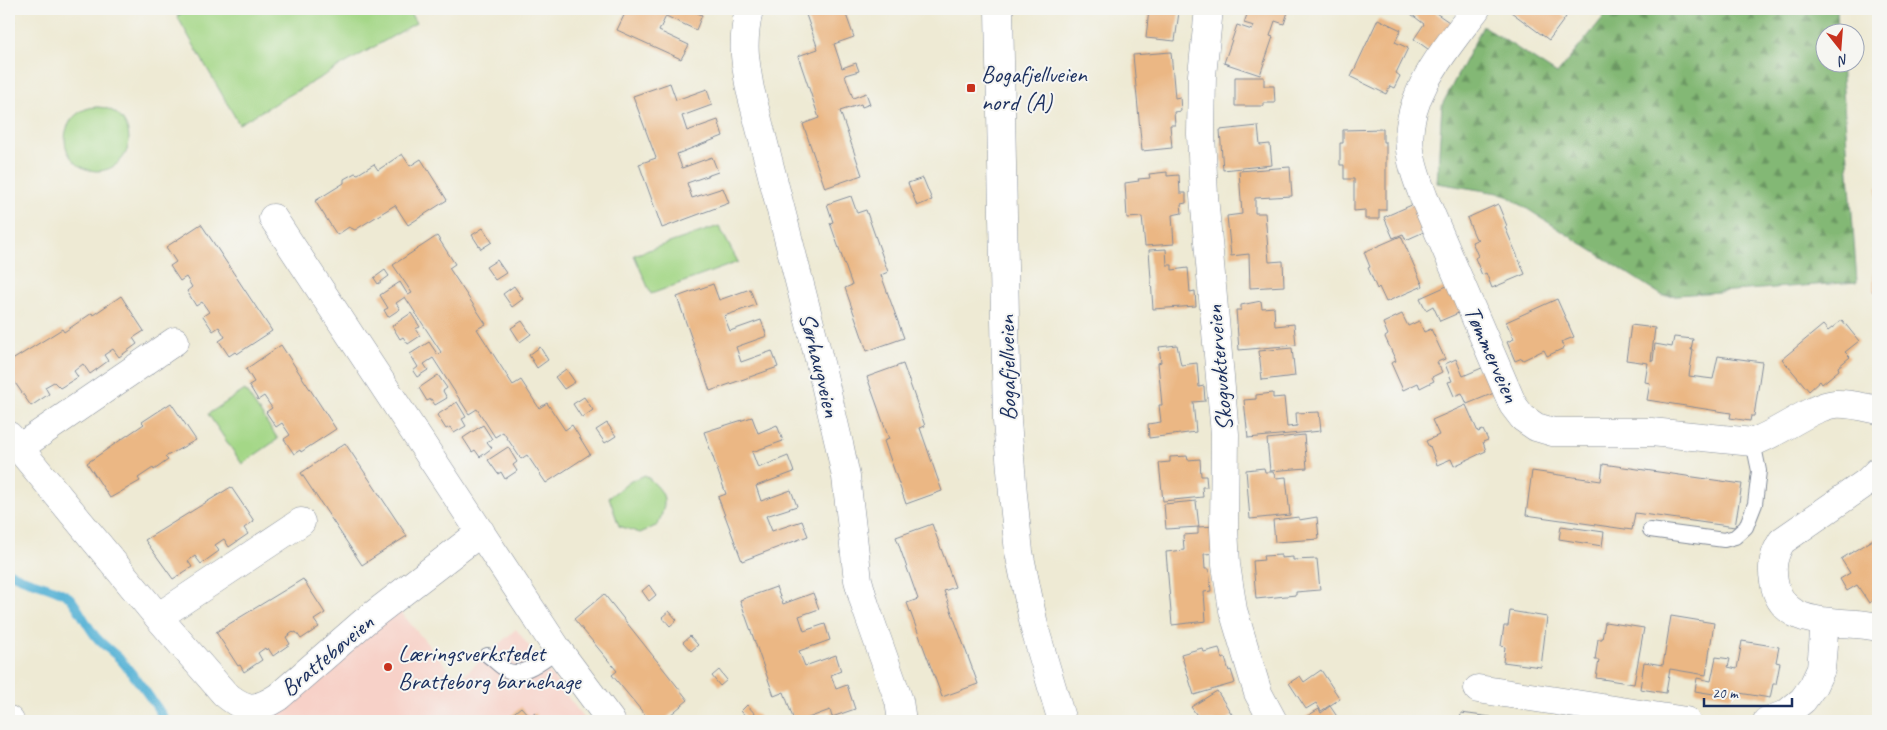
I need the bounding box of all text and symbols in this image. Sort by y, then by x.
north arrow [1814,22,1864,72]
text: N [1835,51,1850,70]
place label: Bogafjellveien nord (A) [981,59,1088,117]
marker: Bogafjellveien nord (A) [965,82,977,94]
street label: Tømmerveien [1457,301,1527,407]
street label: Skogvokterveien [1199,304,1239,432]
street label: Sørhaugveien [793,310,847,420]
street label: Bogafjellveien [991,314,1023,421]
street label: Brattebøveien [274,607,380,703]
place label: Læringsverkstedet Bratteborg barnehage [398,638,582,696]
marker: Læringsverkstedet Bratteborg barnehage [382,661,394,673]
scale bar [1704,675,1792,707]
text: 20 m [1712,684,1739,703]

